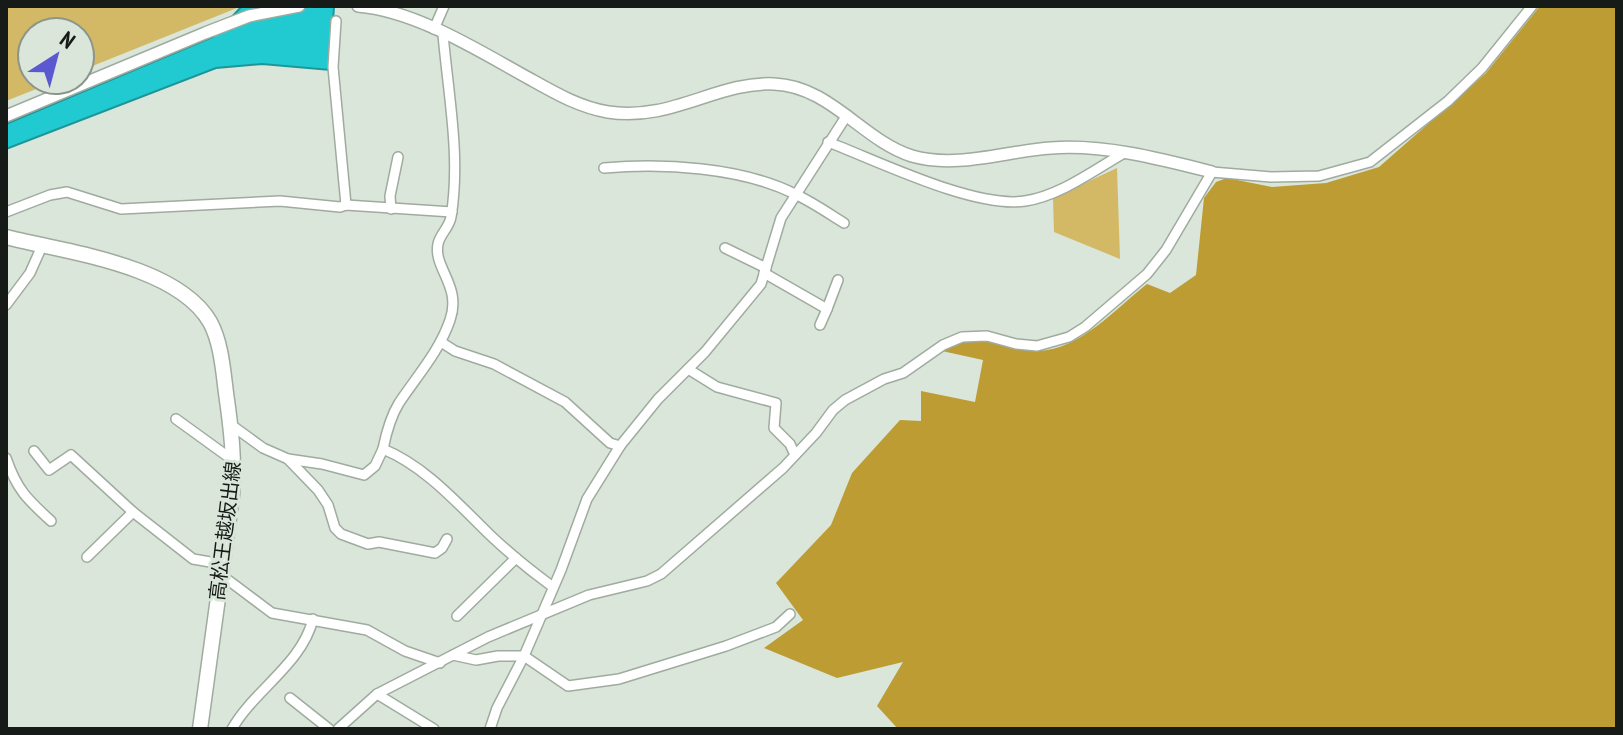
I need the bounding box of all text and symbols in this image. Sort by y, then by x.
north arrow [16,16,96,96]
text: N [55,25,81,55]
street label: 高松王越坂出線 [204,460,246,602]

